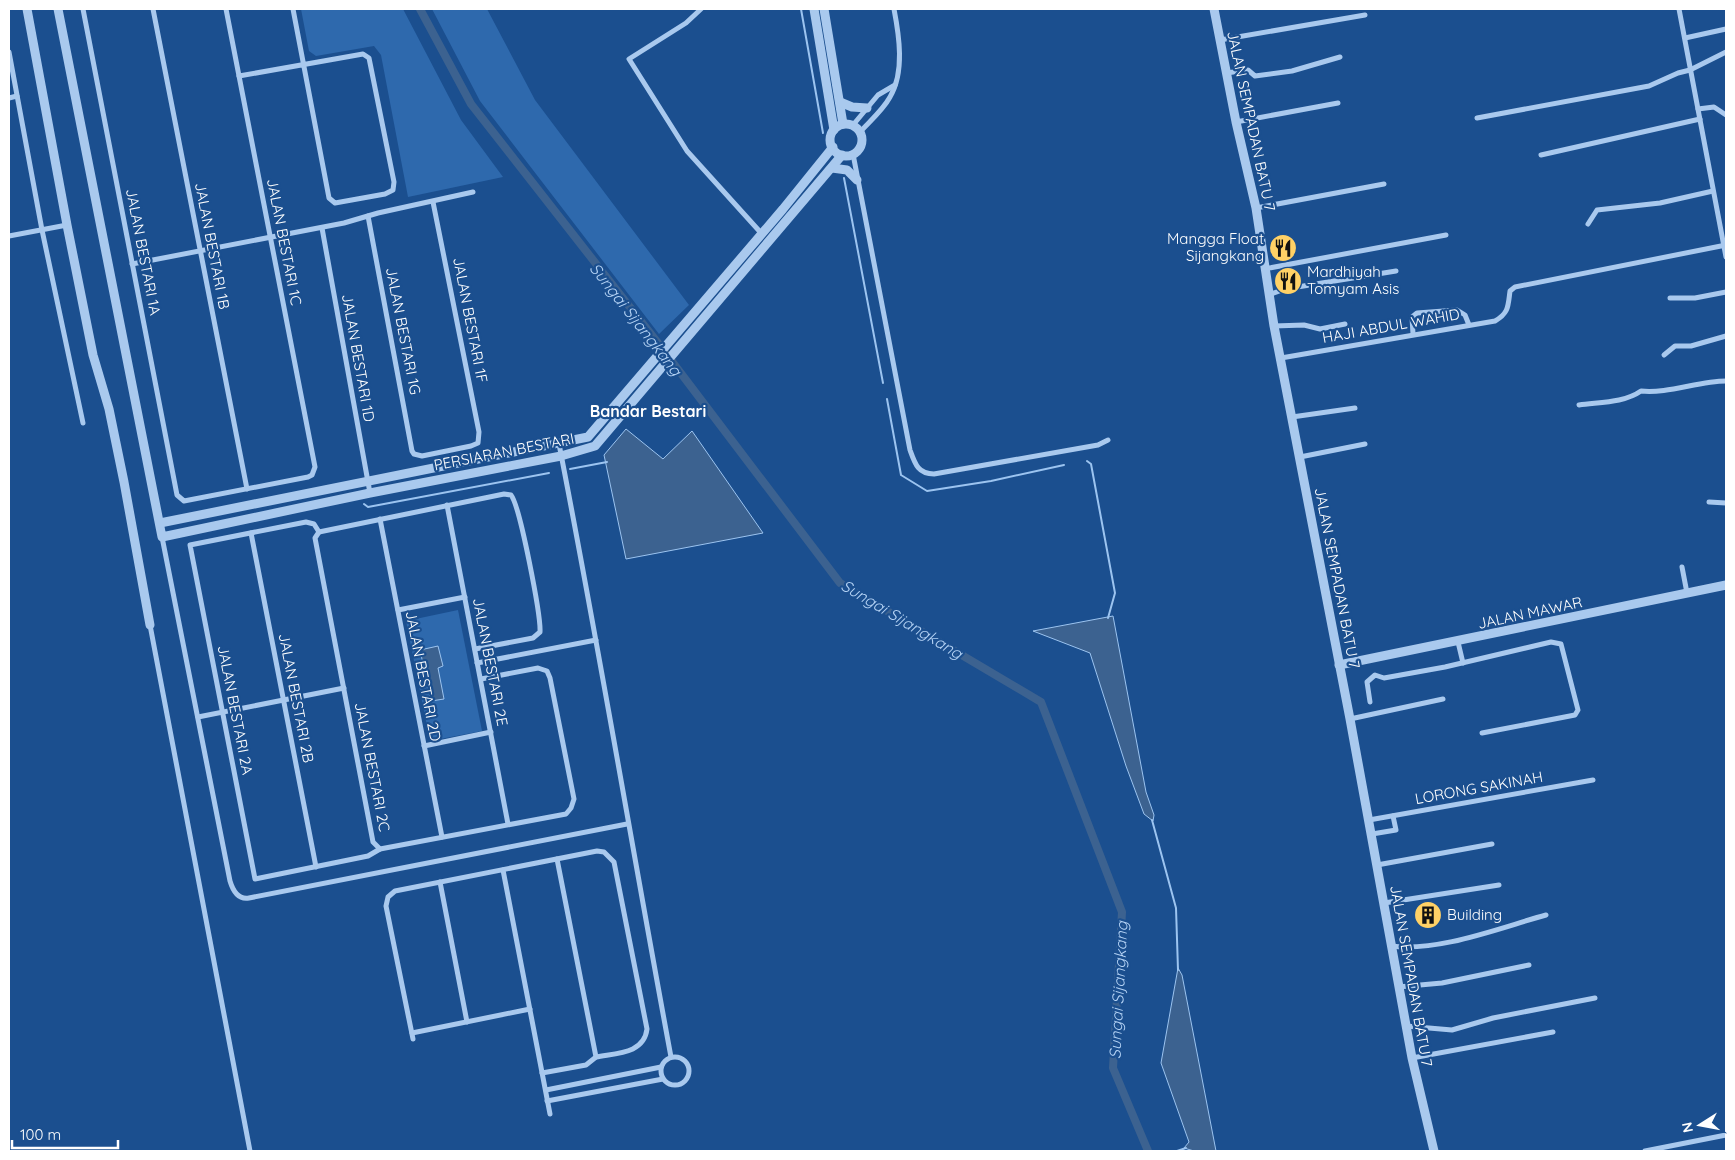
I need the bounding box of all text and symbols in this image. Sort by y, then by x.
street label: JALAN SEMPADAN BATU 7 [1223,29,1280,213]
street label: JALAN BESTARI 1C [263,177,306,307]
street label: JALAN BESTARI 1B [191,181,234,311]
street label: JALAN BESTARI 1A [122,187,165,317]
place label: Mangga Float Sijangkang [1167,229,1264,265]
restaurant icon: Mangga Float Sijangkang [1268,233,1298,263]
street label: JALAN BESTARI 1F [449,256,492,384]
water label: Sungai Sijangkang [586,259,687,380]
place label: Mardhiyah Tomyam Asis [1307,262,1399,298]
street label: JALAN BESTARI 1G [382,266,425,396]
restaurant icon: Mardhiyah Tomyam Asis [1273,266,1303,296]
street label: JALAN BESTARI 1D [338,292,379,424]
street label: HAJI ABDUL WAHID [1321,304,1461,347]
district label: Bandar Bestari [590,401,706,421]
street label: PERSIARAN BESTARI [432,429,576,474]
street label: JALAN SEMPADAN BATU 7 [1311,486,1364,670]
water label: Sungai Sijangkang [838,575,967,664]
street label: JALAN MAWAR [1476,592,1584,633]
street label: JALAN BESTARI 2E [469,596,512,728]
street label: JALAN BESTARI 2D [402,609,445,743]
street label: JALAN BESTARI 2B [275,632,318,764]
street label: JALAN BESTARI 2A [214,644,257,776]
street label: JALAN BESTARI 2C [351,701,394,833]
street label: LORONG SAKINAH [1413,767,1544,808]
street label: JALAN SEMPADAN BATU 7 [1386,884,1437,1068]
building icon: Building [1413,900,1443,930]
place label: Building [1447,905,1502,924]
water label: Sungai Sijangkang [1104,920,1132,1059]
north arrow [1675,1100,1725,1150]
scale bar [12,1118,119,1150]
text: N [1677,1121,1697,1134]
text: 100 m [20,1125,61,1144]

